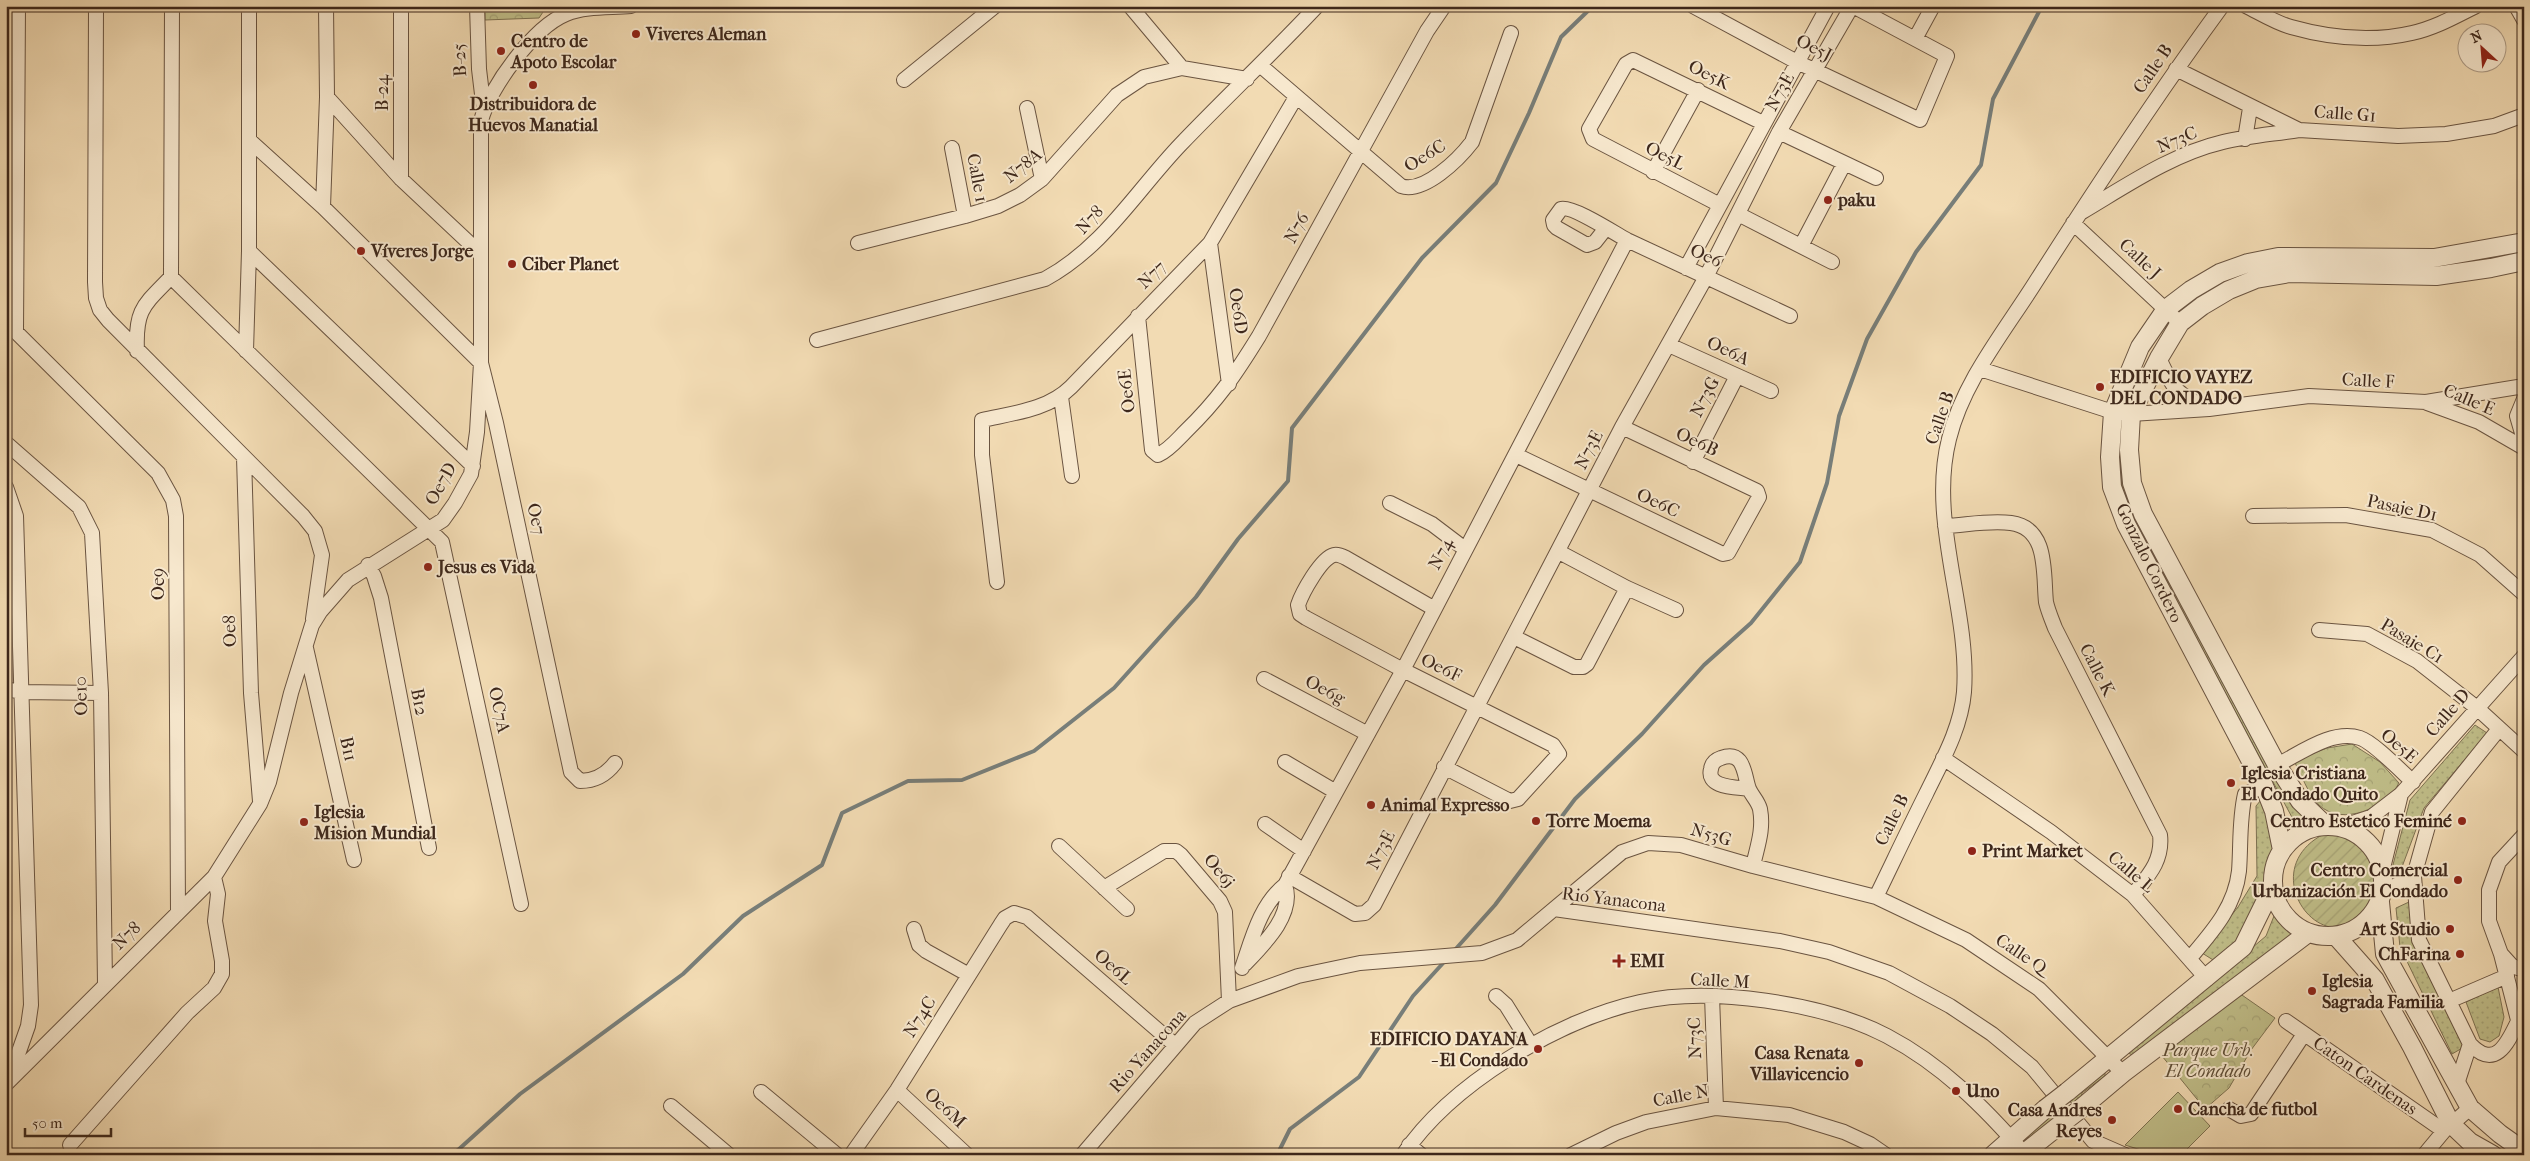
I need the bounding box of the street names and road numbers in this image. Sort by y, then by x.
street label: Oe5J [1792,30,1836,66]
street label: Calle B [2129,40,2177,98]
street label: B-25 [449,43,471,77]
street label: Oe5K [1685,56,1734,95]
street label: N73E [1761,69,1799,115]
street label: B-24 [372,75,393,111]
street label: Calle G1 [2313,101,2377,127]
street label: N73C [2154,122,2200,158]
street label: Oe6C [1400,135,1450,177]
street label: Oe5L [1642,137,1689,175]
street label: N78A [1000,144,1047,188]
street label: Calle 1 [962,152,992,204]
street label: N78 [1072,201,1108,239]
street label: N76 [1280,209,1314,247]
street label: Calle J [2115,234,2166,284]
street label: Oe6 [1687,240,1726,273]
street label: N77 [1134,256,1171,293]
street label: Oe6D [1224,286,1252,336]
street label: Oe6A [1703,332,1753,370]
street label: Oe6E [1114,368,1140,414]
street label: Calle F [2341,369,2395,393]
street label: N73G [1686,373,1724,421]
street label: Calle E [2440,380,2498,420]
street label: Calle B [1921,389,1959,447]
street label: Oe6B [1672,423,1722,461]
street label: N73E [1570,427,1608,473]
street label: Oe7D [421,459,461,509]
street label: Oe6C [1633,484,1683,522]
street label: Pasaje D1 [2365,490,2439,526]
street label: Gonzalo Cordero [2111,500,2187,626]
street label: Oe7 [522,501,550,537]
street label: N74 [1424,534,1458,573]
street label: Oe9 [148,568,169,600]
street label: Pasaje C1 [2377,614,2447,668]
street label: Oe8 [219,615,241,647]
street label: Calle K [2075,640,2120,701]
street label: Oe6F [1417,649,1465,687]
street label: Oe6g [1301,671,1349,709]
street label: Oe10 [70,676,92,716]
street label: OC7A [484,685,514,735]
street label: Calle D [2421,685,2475,741]
street label: B12 [406,687,432,717]
street label: Oe5E [2376,724,2422,768]
street label: B11 [335,735,361,763]
street label: Calle B [1871,791,1913,849]
street label: N53G [1688,819,1734,851]
street label: N73E [1362,827,1400,873]
street label: Calle L [2104,847,2159,897]
street label: Oe6j [1199,850,1239,892]
street label: Rio Yanacona [1561,883,1668,917]
street label: N78 [108,918,146,954]
street label: Calle Q [1992,929,2056,982]
street label: Oe6L [1090,945,1137,989]
street label: Calle M [1690,969,1750,993]
street label: N74C [899,993,941,1041]
street label: Rio Yanacona [1105,1005,1191,1097]
street label: N73C [1684,1017,1706,1059]
street label: Caton Cardenas [2309,1032,2421,1120]
street label: Calle N [1651,1080,1711,1112]
street label: Oe6M [920,1083,970,1133]

